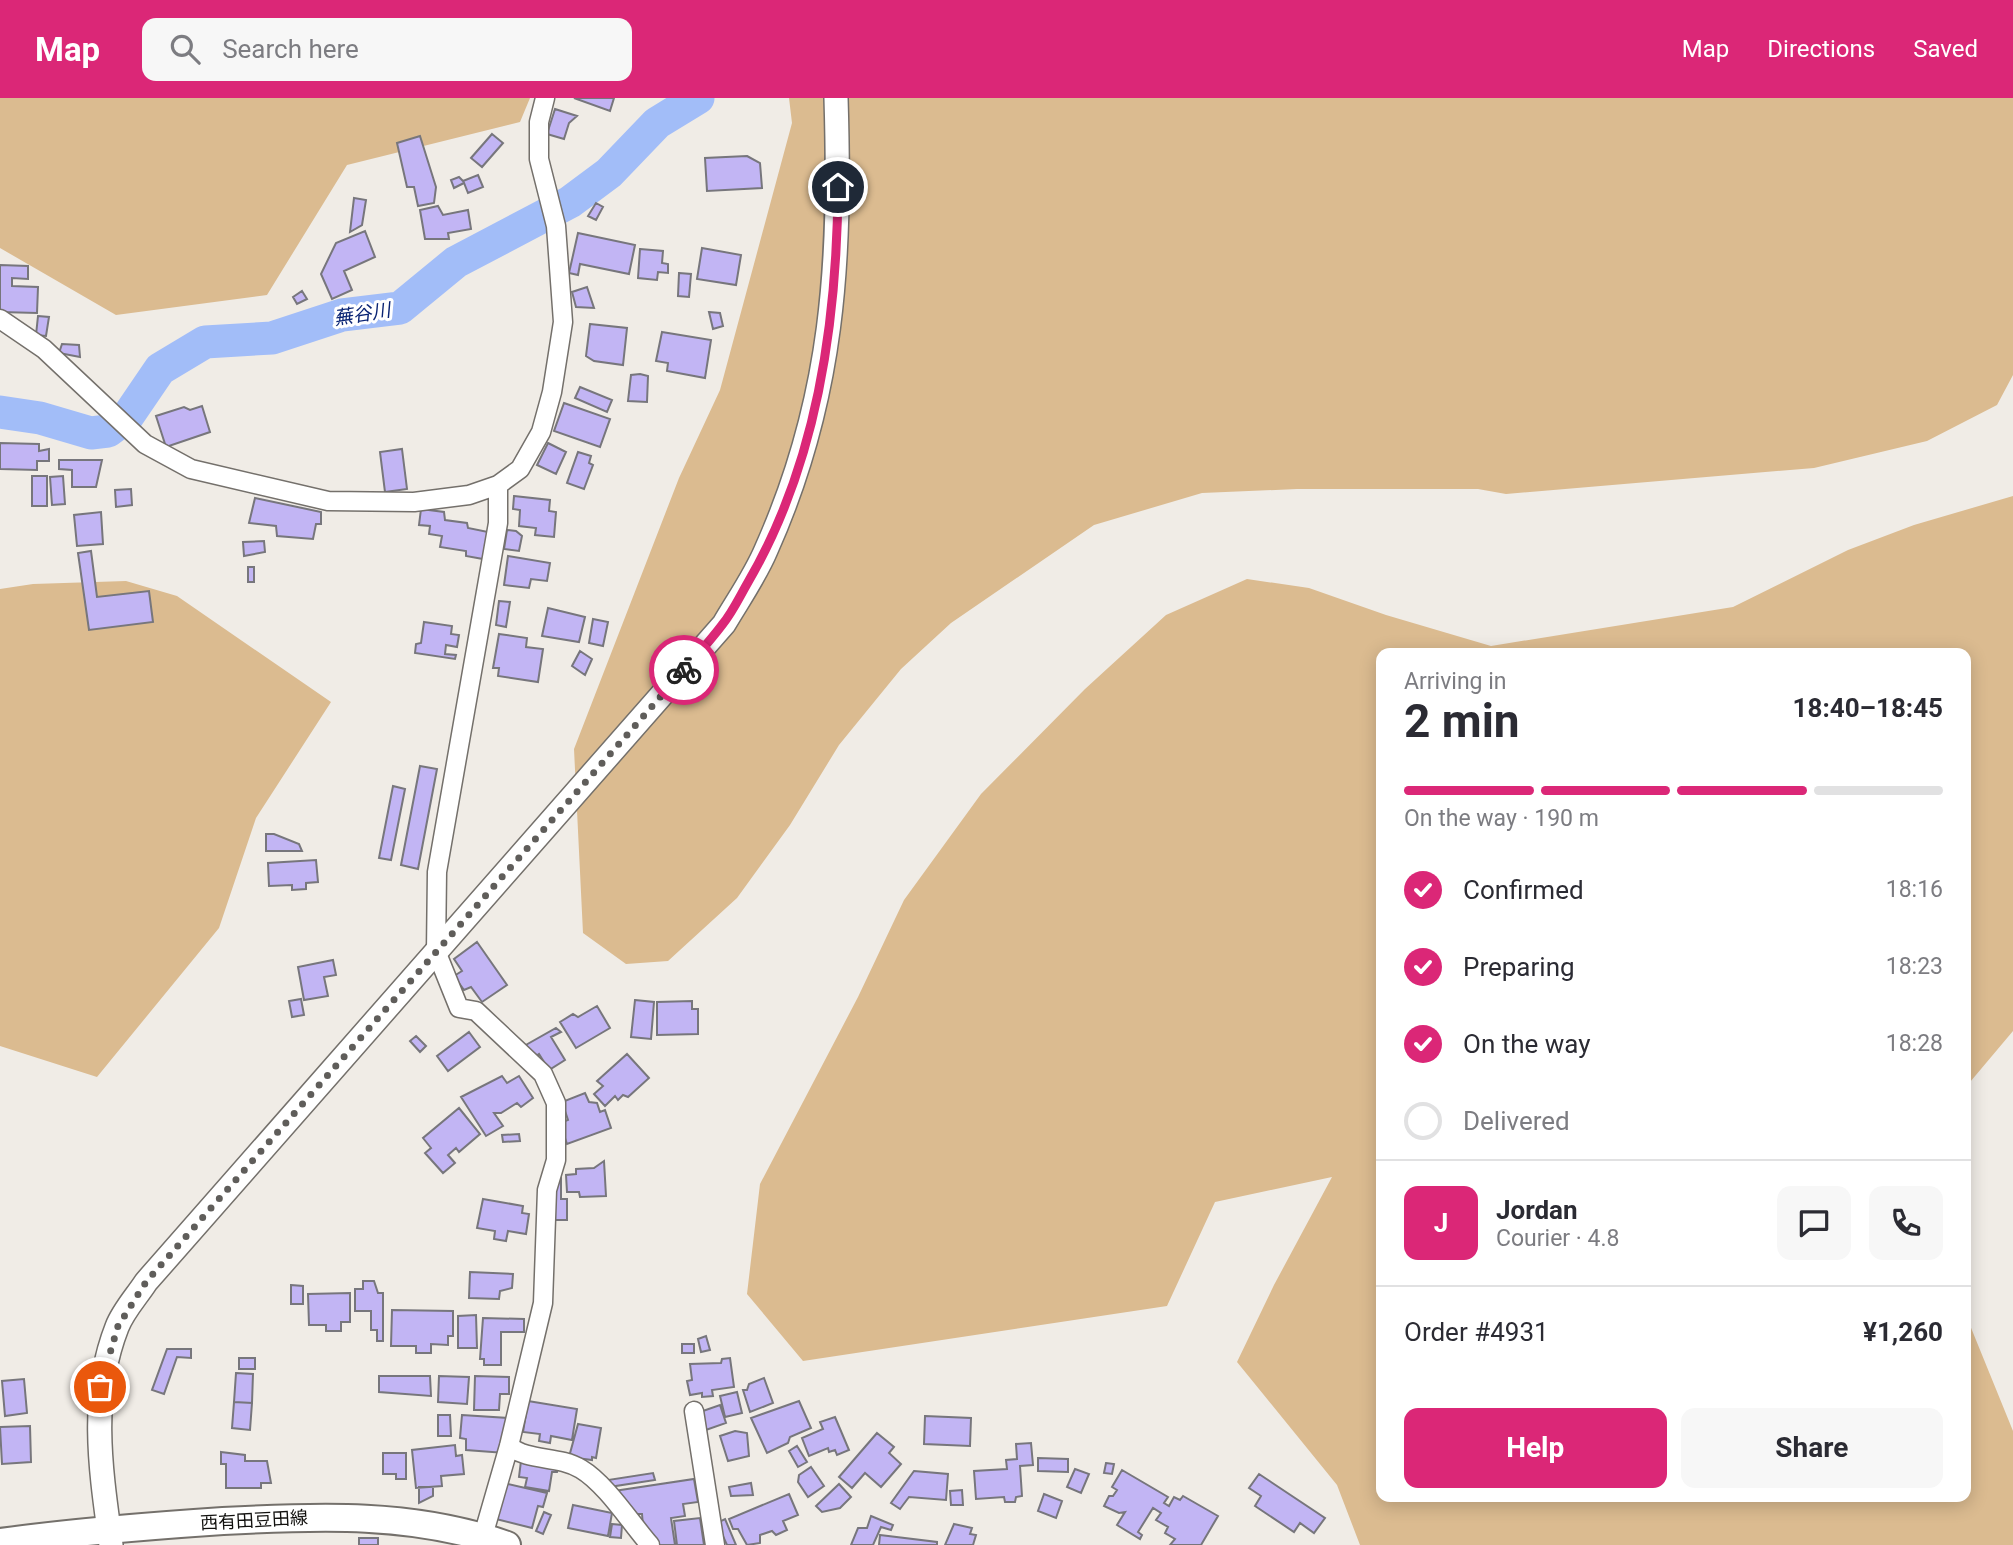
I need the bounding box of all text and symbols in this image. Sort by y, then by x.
search box [142,18,632,81]
text: Map [35,30,100,69]
icon: search [166,30,204,68]
text: Search here [222,34,359,64]
text: Map [1682,35,1729,63]
text: Directions [1767,35,1875,63]
text: Saved [1913,35,1978,63]
pin [808,157,868,217]
icon: home [819,168,857,206]
water label: 蕪谷川 [332,298,394,330]
courier [649,635,719,705]
icon: bike [665,651,703,689]
text: Arriving in [1404,668,1507,695]
text: 18:40–18:45 [1793,693,1943,723]
text: 2 min [1404,694,1520,748]
text: On the way · 190 m [1404,805,1599,832]
icon: check [1404,871,1442,909]
text: Confirmed [1463,875,1584,905]
text: 18:16 [1886,876,1943,903]
icon: check [1404,948,1442,986]
text: Preparing [1463,952,1575,982]
text: 18:23 [1886,953,1943,980]
icon: check [1404,1025,1442,1063]
text: On the way [1463,1029,1591,1059]
text: 18:28 [1886,1030,1943,1057]
text: Delivered [1463,1106,1570,1136]
button: chat [1777,1186,1851,1260]
button: phone [1869,1186,1943,1260]
text: Jordan [1496,1195,1578,1225]
text: J [1434,1208,1448,1238]
text: Courier · 4.8 [1496,1225,1619,1252]
text: Order #4931 [1404,1317,1549,1347]
text: ¥1,260 [1863,1317,1943,1347]
pin [70,1357,130,1417]
icon: bag [81,1368,119,1406]
button: Help [1404,1408,1667,1488]
button: Share [1681,1408,1943,1488]
street label: 西有田豆田線 [200,1507,308,1533]

